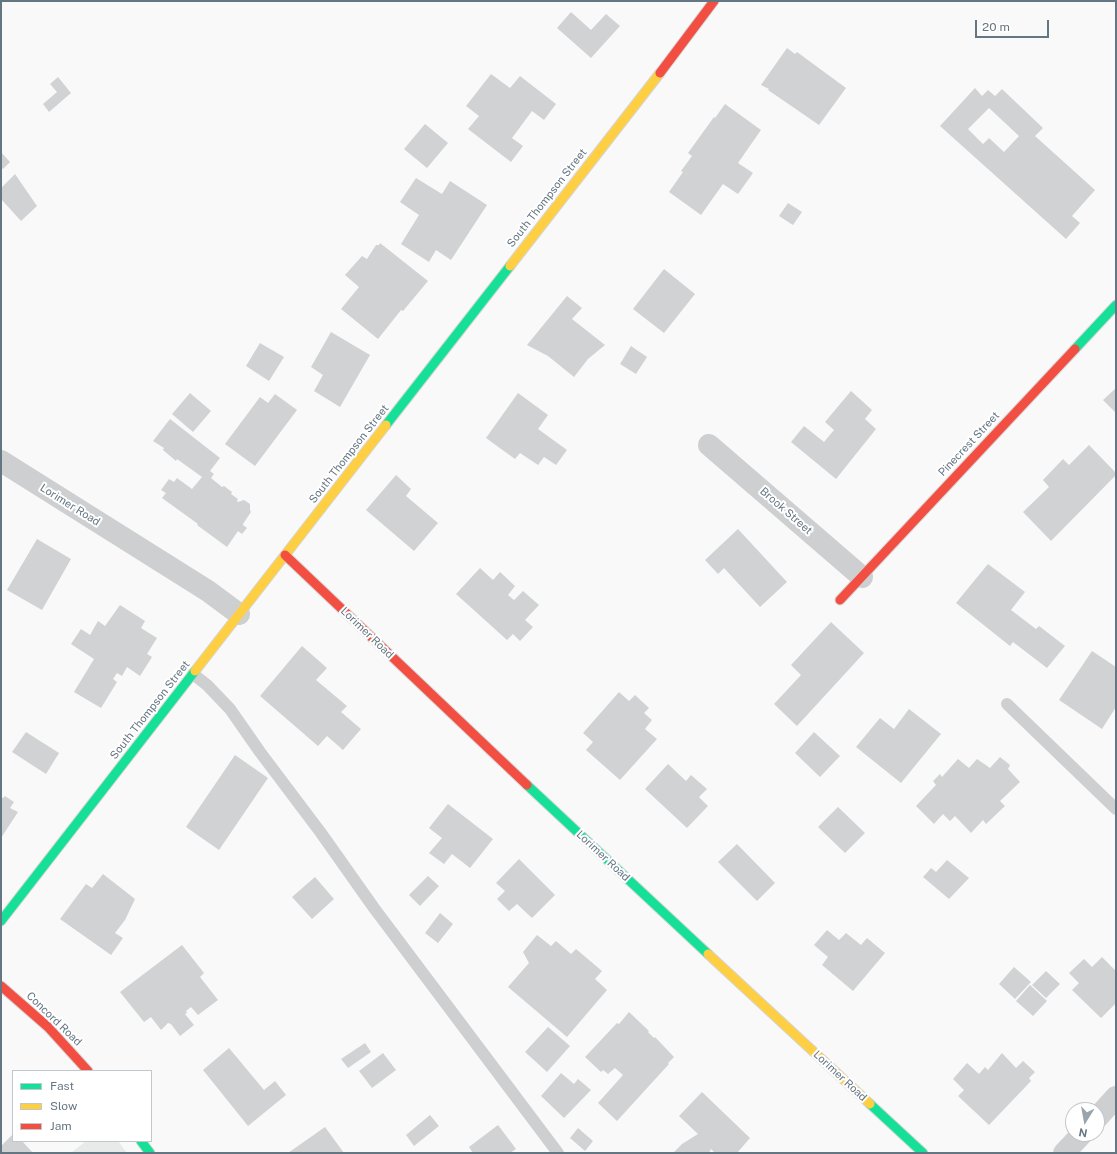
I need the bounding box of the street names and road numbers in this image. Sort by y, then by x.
street label: South Thompson Street [504,146,590,250]
street label: South Thompson Street [306,402,392,506]
street label: Pinecrest Street [936,409,1002,479]
street label: Lorimer Road [38,481,102,529]
street label: Brook Street [757,485,815,537]
street label: Lorimer Road [338,605,396,661]
street label: South Thompson Street [107,658,193,762]
street label: Lorimer Road [574,828,632,884]
street label: Concord Road [24,989,84,1049]
street label: Lorimer Road [811,1048,869,1104]

